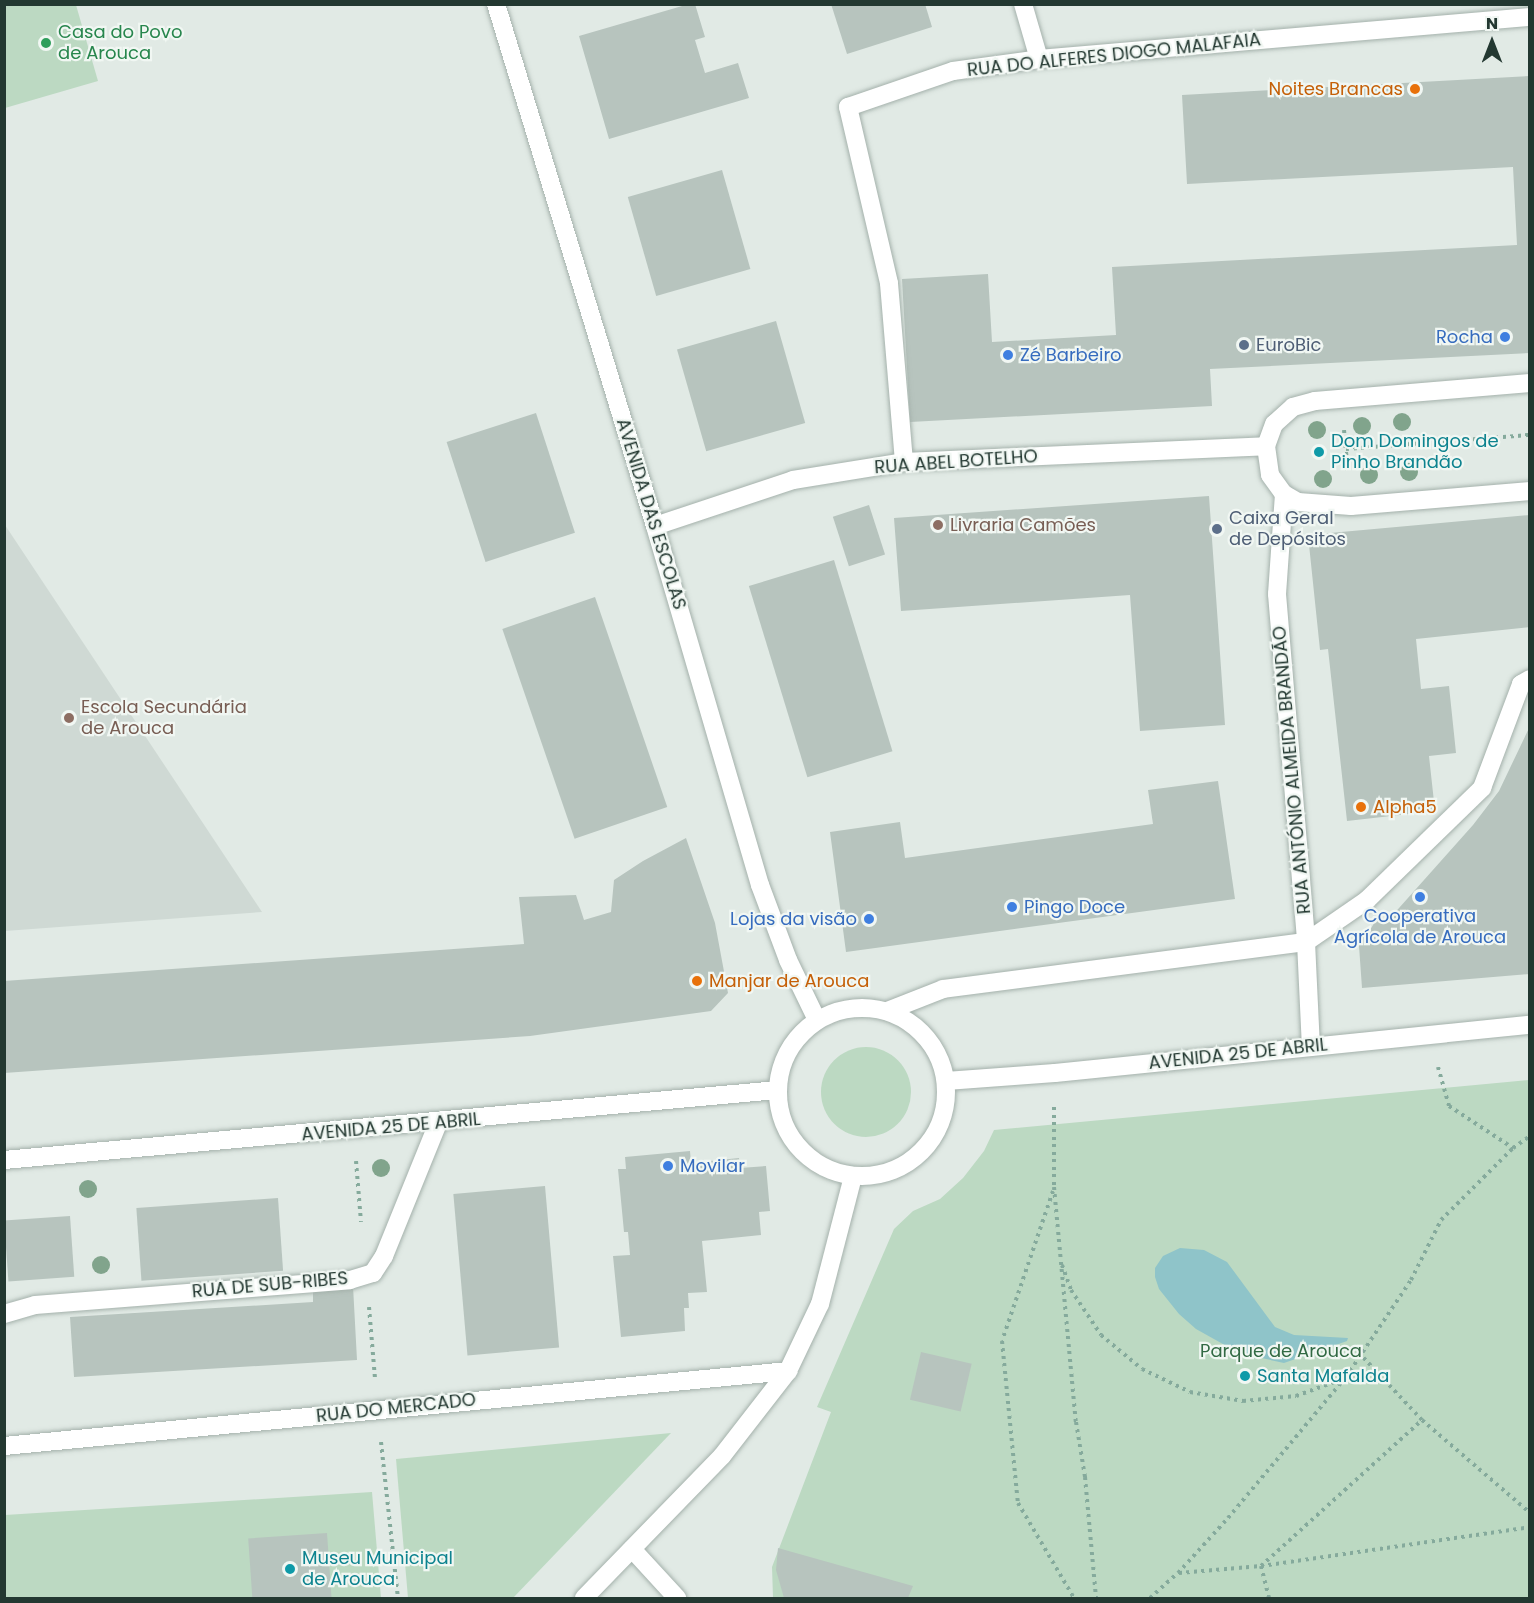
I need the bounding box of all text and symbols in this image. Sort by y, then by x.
north arrow [1462,12,1522,72]
text: N [1486,12,1498,35]
place label: Casa do Povo de Arouca [58,22,182,64]
street label: RUA DO ALFERES DIOGO MALAFAIA [966,29,1262,81]
marker: Casa do Povo de Arouca [39,36,53,50]
place label: Noites Brancas [1269,78,1403,100]
marker: Noites Brancas [1408,82,1422,96]
place label: Rocha [1436,326,1493,348]
marker: Rocha [1498,330,1512,344]
place label: EuroBic [1256,334,1321,356]
marker: EuroBic [1237,338,1251,352]
place label: Zé Barbeiro [1020,344,1122,366]
marker: Zé Barbeiro [1001,348,1015,362]
street label: AVENIDA DAS ESCOLAS [612,416,690,612]
place label: Dom Domingos de Pinho Brandão [1331,431,1499,474]
marker: Dom Domingos de Pinho Brandão [1312,445,1326,459]
street label: RUA ABEL BOTELHO [874,446,1038,478]
place label: Caixa Geral de Depósitos [1229,508,1346,550]
place label: Livraria Camões [950,514,1096,536]
marker: Livraria Camões [931,518,945,532]
marker: Caixa Geral de Depósitos [1210,522,1224,536]
street label: RUA ANTÓNIO ALMEIDA BRANDÃO [1269,625,1315,915]
place label: Escola Secundária de Arouca [81,697,247,740]
marker: Escola Secundária de Arouca [62,711,76,725]
place label: Alpha5 [1373,796,1437,818]
marker: Alpha5 [1354,800,1368,814]
marker: Cooperativa Agrícola de Arouca [1413,890,1427,904]
place label: Pingo Doce [1024,896,1125,918]
marker: Pingo Doce [1005,900,1019,914]
place label: Cooperativa Agrícola de Arouca [1334,906,1506,948]
place label: Lojas da visão [730,908,857,930]
marker: Lojas da visão [862,912,876,926]
place label: Manjar de Arouca [709,970,869,992]
marker: Manjar de Arouca [690,974,704,988]
street label: AVENIDA 25 DE ABRIL [1147,1034,1329,1074]
street label: AVENIDA 25 DE ABRIL [300,1108,482,1146]
place label: Movilar [680,1155,745,1177]
marker: Movilar [661,1159,675,1173]
street label: RUA DE SUB-RIBES [191,1267,349,1303]
park label: Parque de Arouca [1200,1340,1362,1362]
place label: Santa Mafalda [1257,1365,1389,1387]
marker: Santa Mafalda [1238,1369,1252,1383]
street label: RUA DO MERCADO [315,1389,477,1427]
place label: Museu Municipal de Arouca [302,1548,453,1590]
marker: Museu Municipal de Arouca [283,1562,297,1576]

